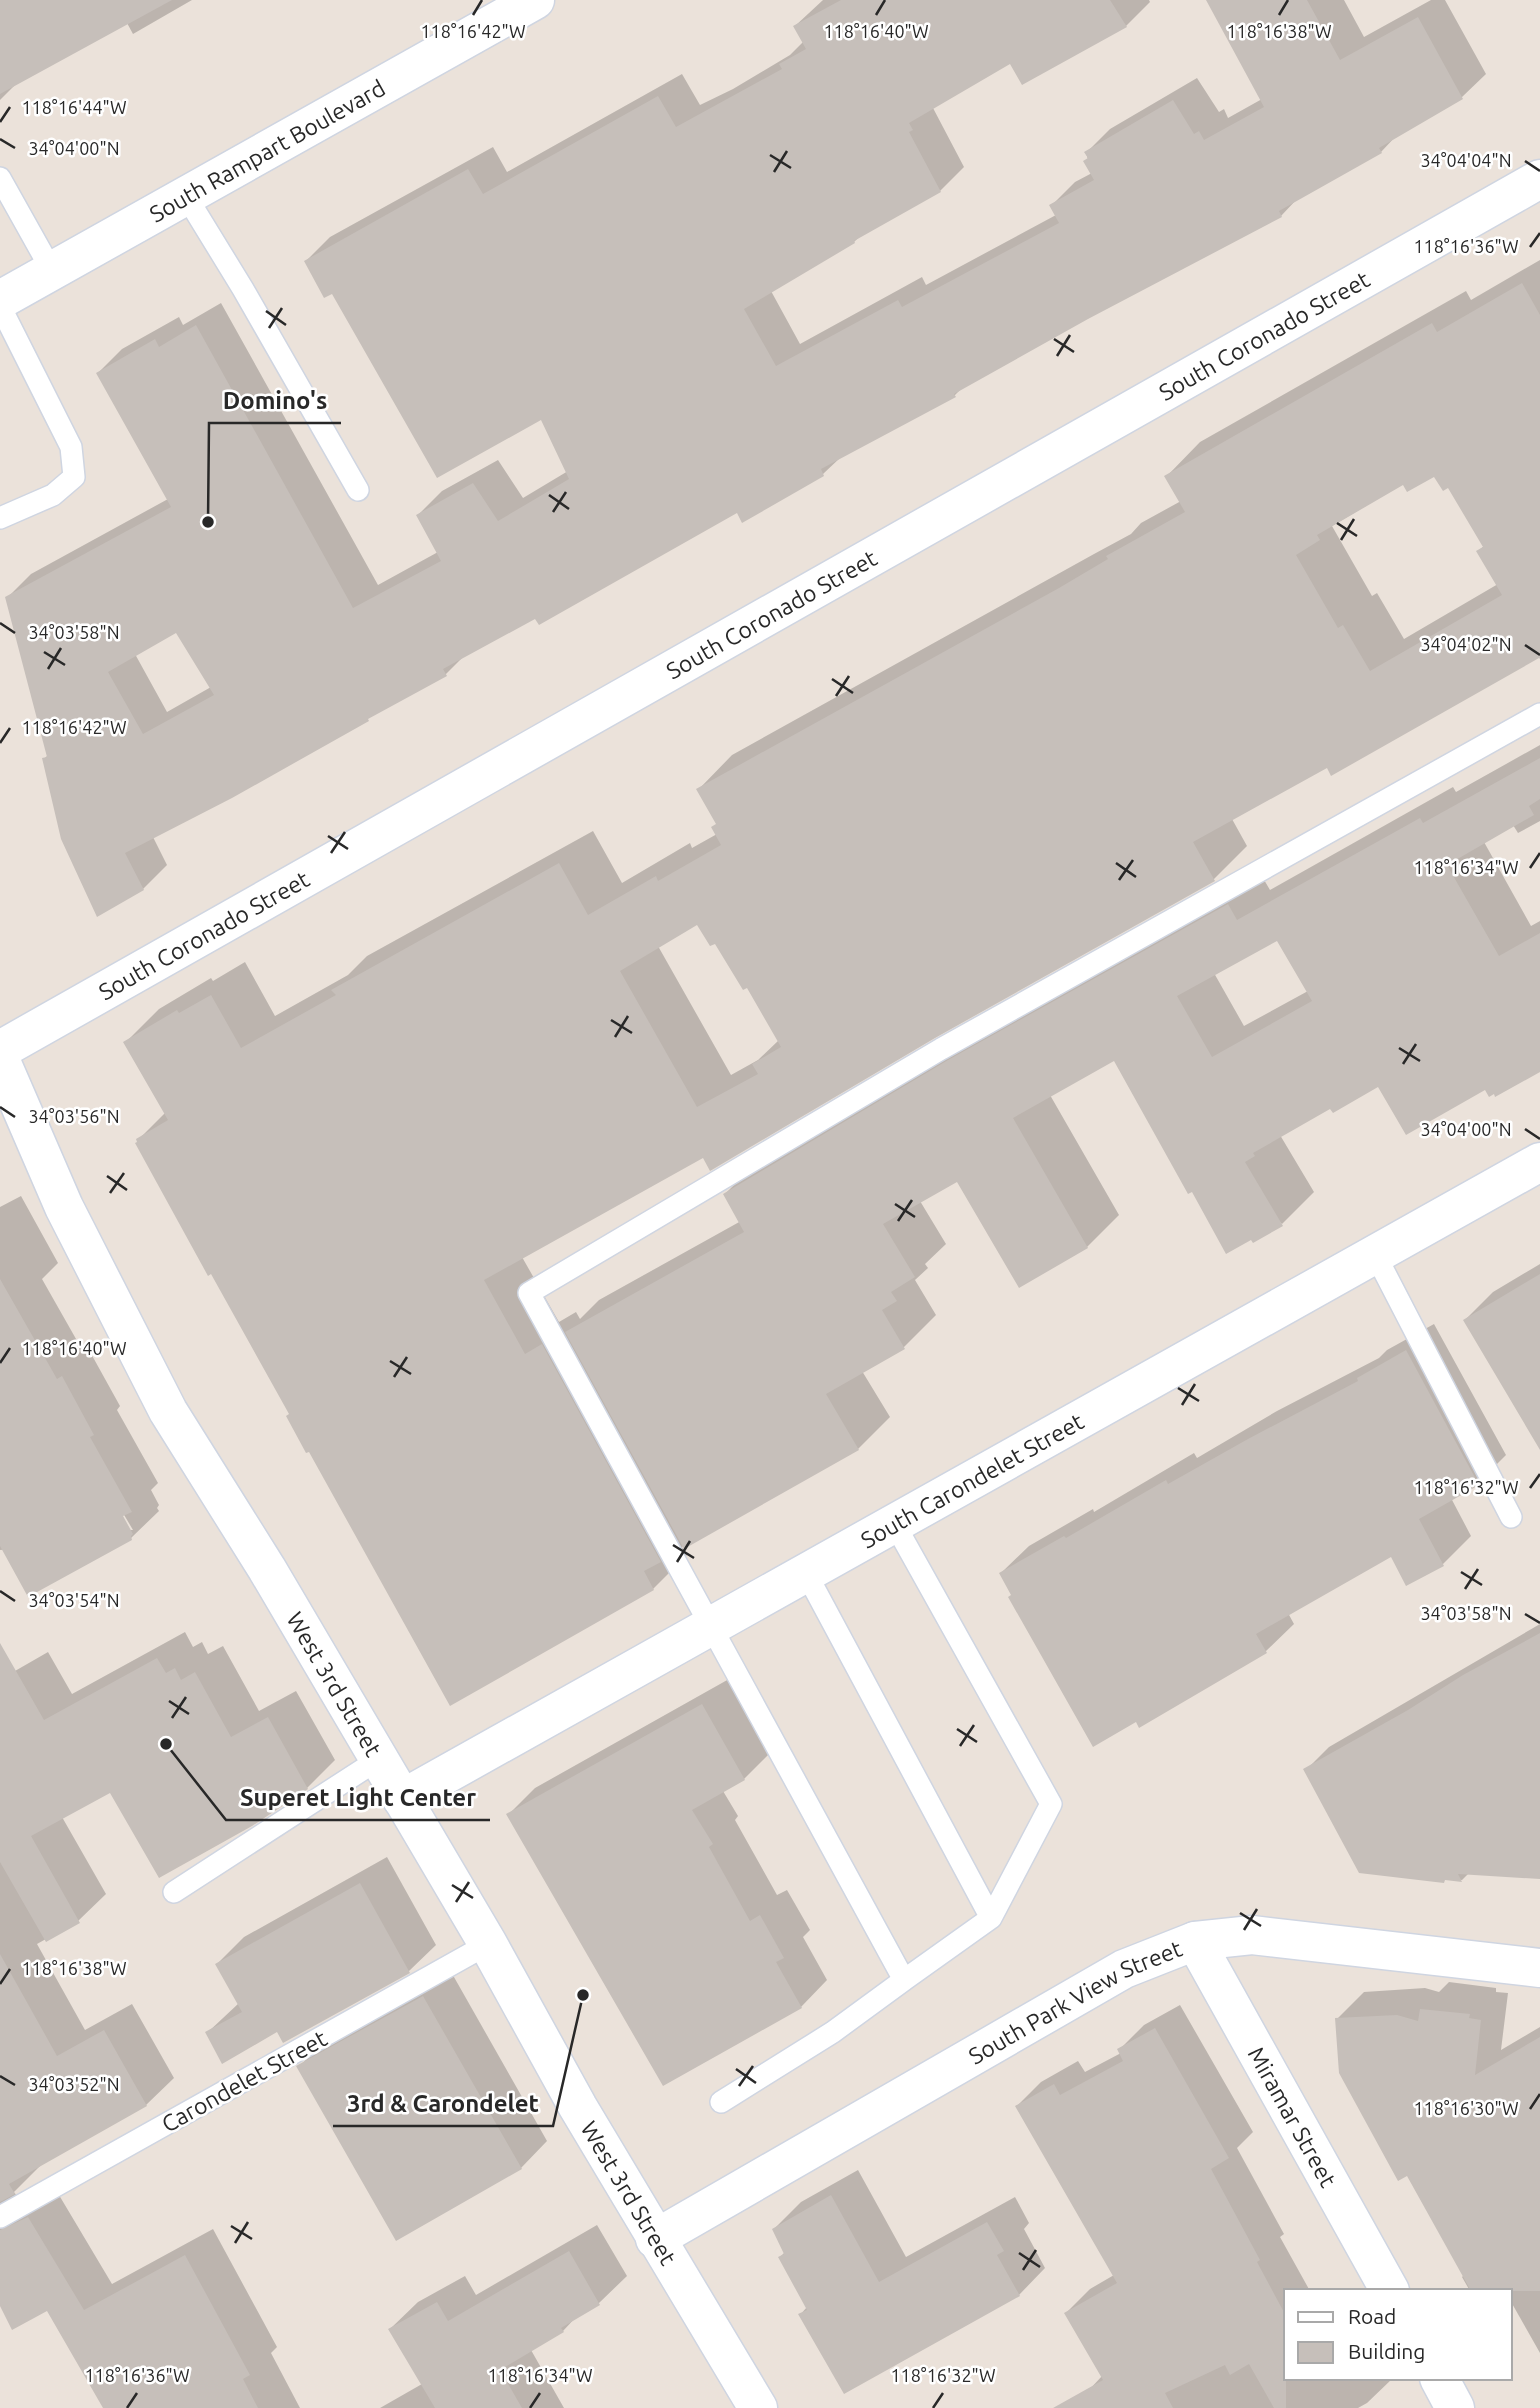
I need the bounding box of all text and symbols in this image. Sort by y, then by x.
text: 118°16'42"W [420,21,526,41]
text: 118°16'40"W [823,21,929,41]
text: 118°16'38"W [1226,21,1332,41]
street label: South Rampart Boulevard [145,74,389,226]
text: 118°16'44"W [21,97,127,117]
text: 34°04'00"N [28,138,120,158]
text: 34°04'04"N [1420,150,1512,170]
text: 118°16'36"W [1413,236,1519,256]
street label: South Coronado Street [1154,266,1373,404]
callout: Domino's [209,378,341,423]
text: Domino's [223,387,327,414]
street label: South Coronado Street [662,545,881,683]
text: 34°03'58"N [28,622,120,642]
text: 34°04'02"N [1420,634,1512,654]
text: 118°16'42"W [21,717,127,737]
text: 118°16'34"W [1413,857,1519,877]
street label: South Coronado Street [94,866,313,1004]
text: 34°03'56"N [28,1106,120,1126]
text: 34°04'00"N [1420,1119,1512,1139]
text: 118°16'40"W [21,1338,127,1358]
street label: South Carondelet Street [856,1408,1087,1552]
text: 118°16'32"W [1413,1477,1519,1497]
text: 34°03'54"N [28,1590,120,1610]
text: 34°03'58"N [1420,1603,1512,1623]
street label: West 3rd Street [283,1607,387,1760]
callout: Superet Light Center [226,1775,490,1820]
text: Superet Light Center [240,1784,476,1811]
street label: South Park View Street [964,1935,1185,2068]
text: 118°16'38"W [21,1958,127,1978]
street label: Carondelet Street [157,2025,331,2137]
street label: Miramar Street [1244,2042,1342,2191]
text: 34°03'52"N [28,2074,120,2094]
callout: 3rd & Carondelet [333,2081,553,2126]
text: 3rd & Carondelet [347,2090,539,2117]
text: 118°16'30"W [1413,2098,1519,2118]
street label: West 3rd Street [577,2116,682,2269]
legend [1284,2289,1512,2380]
text: Road [1348,2304,1396,2328]
text: Building [1348,2339,1425,2363]
text: 118°16'36"W [84,2365,190,2385]
text: 118°16'34"W [487,2365,593,2385]
text: 118°16'32"W [890,2365,996,2385]

